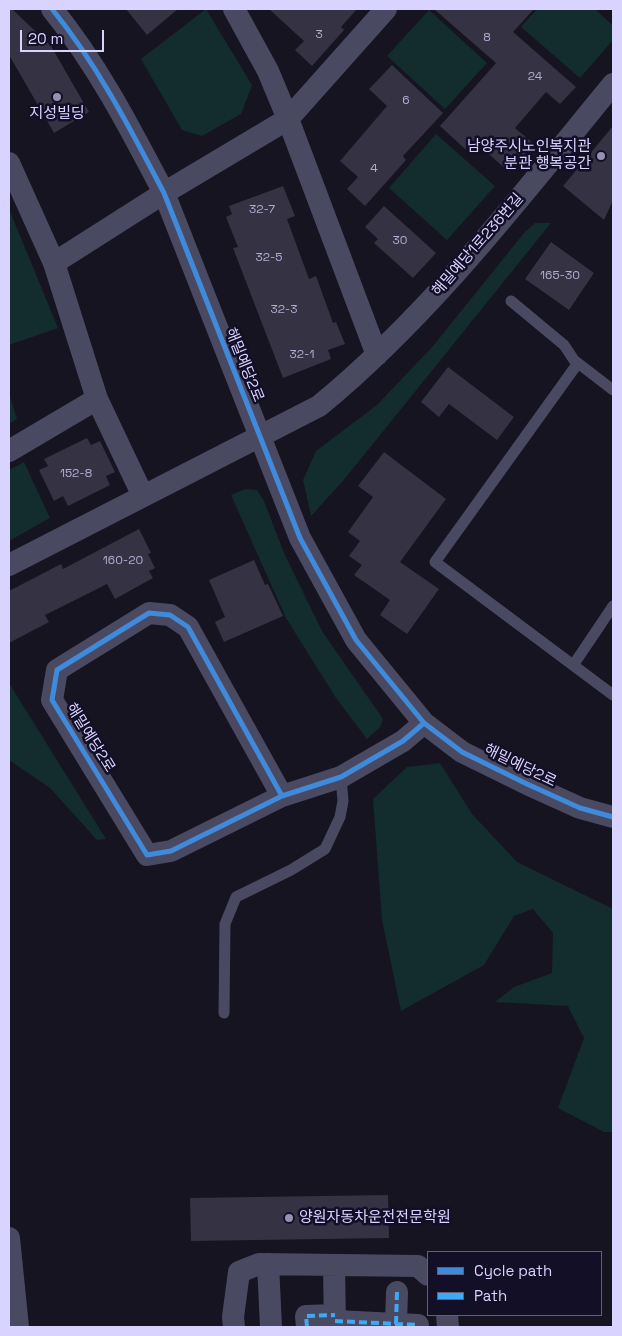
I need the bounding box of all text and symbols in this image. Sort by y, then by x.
scale bar [22,20,106,52]
house number: 3 [315,28,323,42]
text: 20 m [28,29,63,48]
house number: 8 [483,31,491,45]
house number: 24 [528,70,542,84]
marker: 지성빌딩 [51,91,63,103]
house number: 6 [402,94,410,108]
place label: 지성빌딩 [29,105,85,123]
place label: 남양주시노인복지관 분관 행복공간 [467,138,591,173]
marker: 남양주시노인복지관 분관 행복공간 [595,150,607,162]
house number: 4 [370,162,378,176]
street label: 해밀예당1로236번길 [429,190,527,300]
house number: 32-7 [249,203,275,217]
house number: 30 [393,234,407,248]
house number: 32-5 [255,251,283,265]
house number: 165-30 [540,269,580,283]
house number: 32-3 [270,303,298,317]
street label: 해밀예당2로 [221,325,267,405]
house number: 32-1 [290,348,314,362]
house number: 152-8 [60,467,92,481]
house number: 160-20 [103,554,143,568]
street label: 해밀예당2로 [62,700,118,776]
street label: 해밀예당2로 [481,741,559,791]
place label: 양원자동차운전전문학원 [299,1209,451,1227]
marker: 양원자동차운전전문학원 [283,1212,295,1224]
legend [427,1251,602,1316]
text: Cycle path [474,1261,552,1280]
text: Path [474,1286,507,1305]

